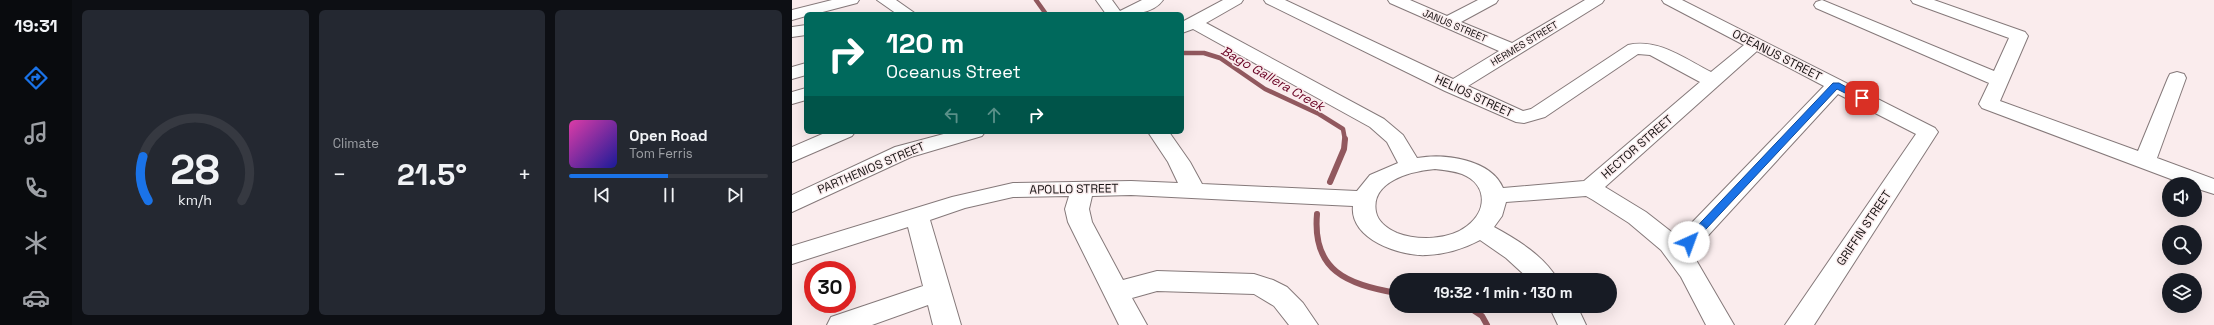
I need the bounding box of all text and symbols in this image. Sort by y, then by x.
street label: JANUS STREET [1420,6,1489,45]
text: 19:31 [14,14,58,37]
street label: HERMES STREET [1488,18,1561,69]
text: 120 m [886,25,964,61]
street label: OCEANUS STREET [1729,25,1825,85]
icon: right [820,28,872,80]
water label: Bago Gallera Creek [1218,42,1329,116]
text: Oceanus Street [886,60,1021,83]
icon: directions [22,64,50,92]
street label: HELIOS STREET [1432,71,1516,121]
pin [1845,81,1879,115]
icon: arrive [1851,87,1873,109]
icon: left [941,104,963,126]
icon: ahead [983,104,1005,126]
icon: right [1025,104,1047,126]
street label: HECTOR STREET [1598,112,1676,182]
icon: music [22,119,50,147]
text: Open Road [629,126,708,145]
text: Climate [333,135,379,152]
street label: PARTHENIOS STREET [815,138,927,198]
text: 28 [170,142,220,195]
text: Tom Ferris [629,145,693,162]
text: 21.5° [397,155,467,194]
text: − [333,160,346,188]
text: + [518,160,531,188]
icon: phone [22,174,50,202]
map controls [2162,177,2202,313]
button: sound [2162,177,2202,217]
street label: APOLLO STREET [1029,180,1119,198]
icon: previous [591,184,613,206]
icon: pause [658,184,680,206]
icon: next [724,184,746,206]
street label: GRIFFIN STREET [1833,187,1895,269]
text: km/h [178,190,212,208]
position arrow [1668,221,1710,263]
button: search [2162,225,2202,265]
icon: climate [22,229,50,257]
speed limit sign: 30 [804,261,856,313]
button: layers [2162,273,2202,313]
text: 19:32 · 1 min · 130 m [1433,283,1573,302]
icon: car [22,284,50,312]

